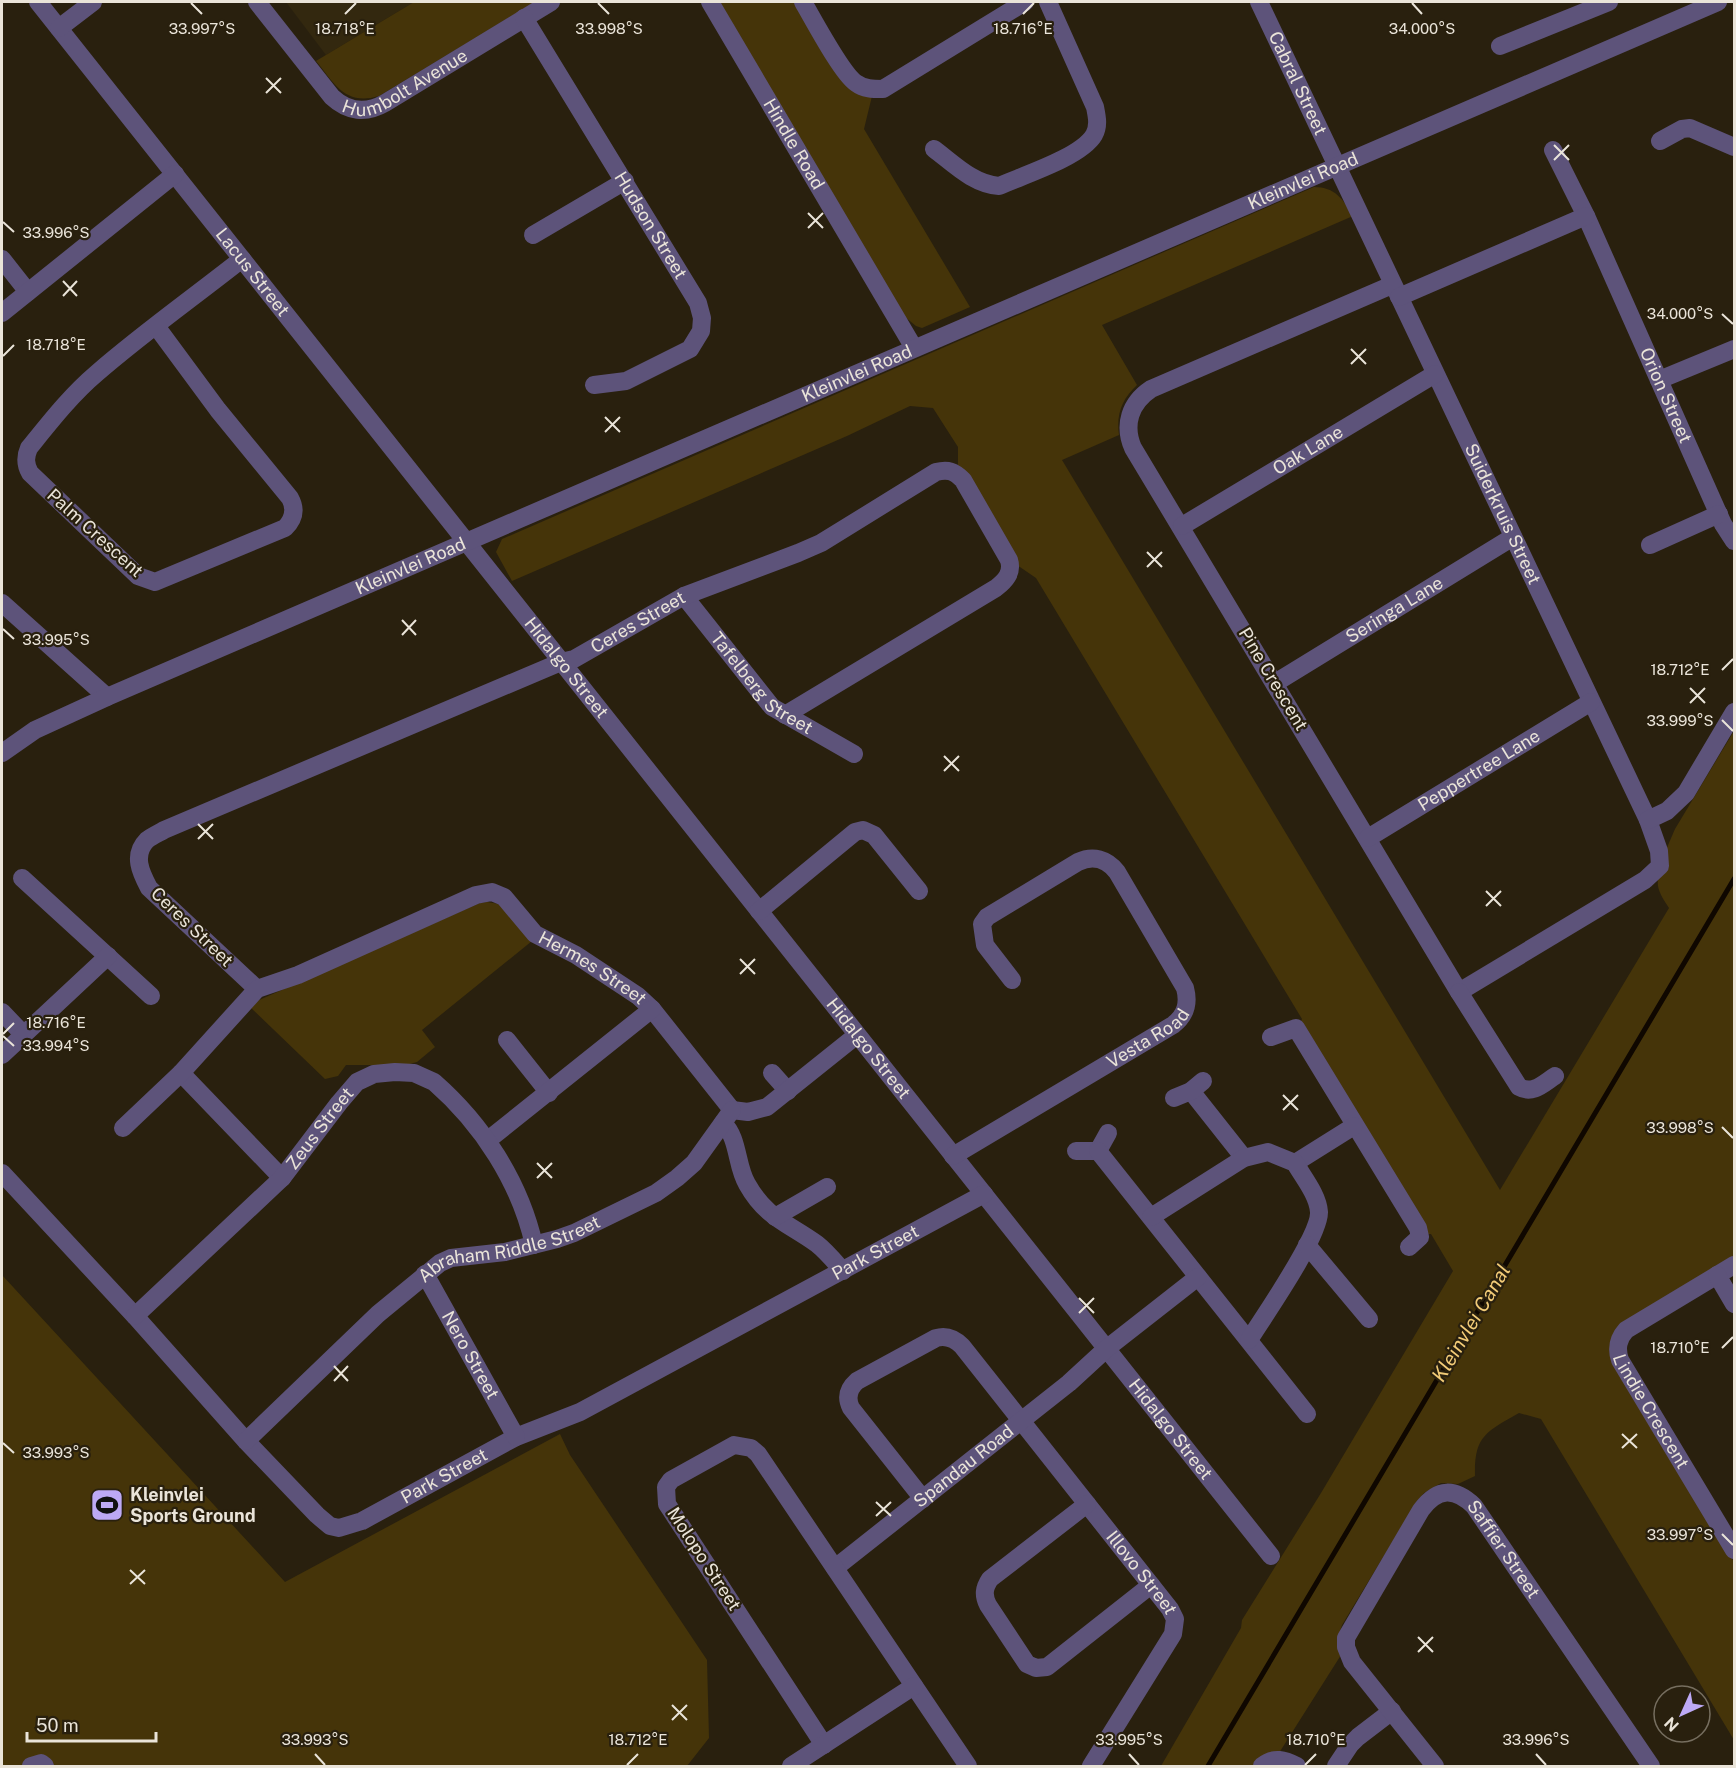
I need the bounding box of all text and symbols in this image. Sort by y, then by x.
text: 33.997°S [169,20,235,37]
text: 18.718°E [315,20,375,37]
text: 33.998°S [575,20,643,37]
text: 18.716°E [993,20,1053,37]
text: 34.000°S [1389,20,1455,37]
street label: Cabral Street [1265,28,1332,138]
street label: Humbolt Avenue [339,44,471,120]
street label: Hindle Road [759,95,829,193]
street label: Kleinvlei Road [1244,148,1361,214]
street label: Hudson Street [610,168,692,283]
text: 33.996°S [22,224,90,241]
street label: Lacus Street [212,224,294,320]
text: 34.000°S [1647,305,1713,322]
text: 18.718°E [26,336,86,353]
street label: Kleinvlei Road [798,340,915,406]
street label: Orion Street [1636,344,1697,446]
street label: Oak Lane [1269,421,1347,479]
street label: Suiderkruis Street [1461,440,1545,588]
street label: Palm Crescent [43,484,148,581]
street label: Kleinvlei Road [352,533,469,599]
street label: Seringa Lane [1342,572,1447,647]
street label: Ceres Street [587,587,689,657]
street label: Hidalgo Street [520,613,613,722]
street label: Pine Crescent [1234,623,1312,734]
street label: Tafelberg Street [707,628,817,738]
text: 33.995°S [22,631,90,648]
text: 18.712°E [1650,661,1710,678]
text: 33.999°S [1646,712,1714,729]
street label: Peppertree Lane [1414,725,1544,815]
street label: Ceres Street [147,882,238,971]
street label: Hermes Street [535,927,651,1009]
street label: Hidalgo Street [822,994,915,1103]
street label: Vesta Road [1103,1005,1194,1072]
text: 18.716°E [26,1014,86,1031]
text: 33.994°S [22,1037,90,1054]
street label: Zeus Street [281,1083,358,1173]
text: 33.998°S [1646,1119,1714,1136]
street label: Abraham Riddle Street [414,1211,603,1286]
street label: Park Street [828,1220,922,1284]
water label: Kleinvlei Canal [1427,1260,1515,1386]
street label: Nero Street [438,1307,504,1403]
text: 18.710°E [1650,1339,1710,1356]
street label: Lindie Crescent [1609,1351,1694,1472]
street label: Hidalgo Street [1125,1374,1217,1484]
street label: Spandau Road [909,1420,1017,1512]
text: 33.993°S [22,1444,90,1461]
street label: Park Street [397,1444,491,1508]
place label: Kleinvlei Sports Ground [130,1484,256,1526]
sports icon: Kleinvlei Sports Ground [89,1487,125,1523]
street label: Saffier Street [1463,1496,1545,1602]
street label: Molopo Street [663,1503,746,1614]
street label: Illovo Street [1102,1526,1182,1618]
text: 33.997°S [1647,1526,1713,1543]
north arrow [1652,1684,1712,1744]
scale bar [27,1705,156,1743]
text: N [1661,1713,1683,1735]
text: 50 m [36,1715,79,1736]
text: 33.993°S [281,1731,349,1748]
text: 18.712°E [608,1731,668,1748]
text: 33.995°S [1095,1731,1163,1748]
text: 18.710°E [1286,1731,1346,1748]
text: 33.996°S [1502,1731,1570,1748]

